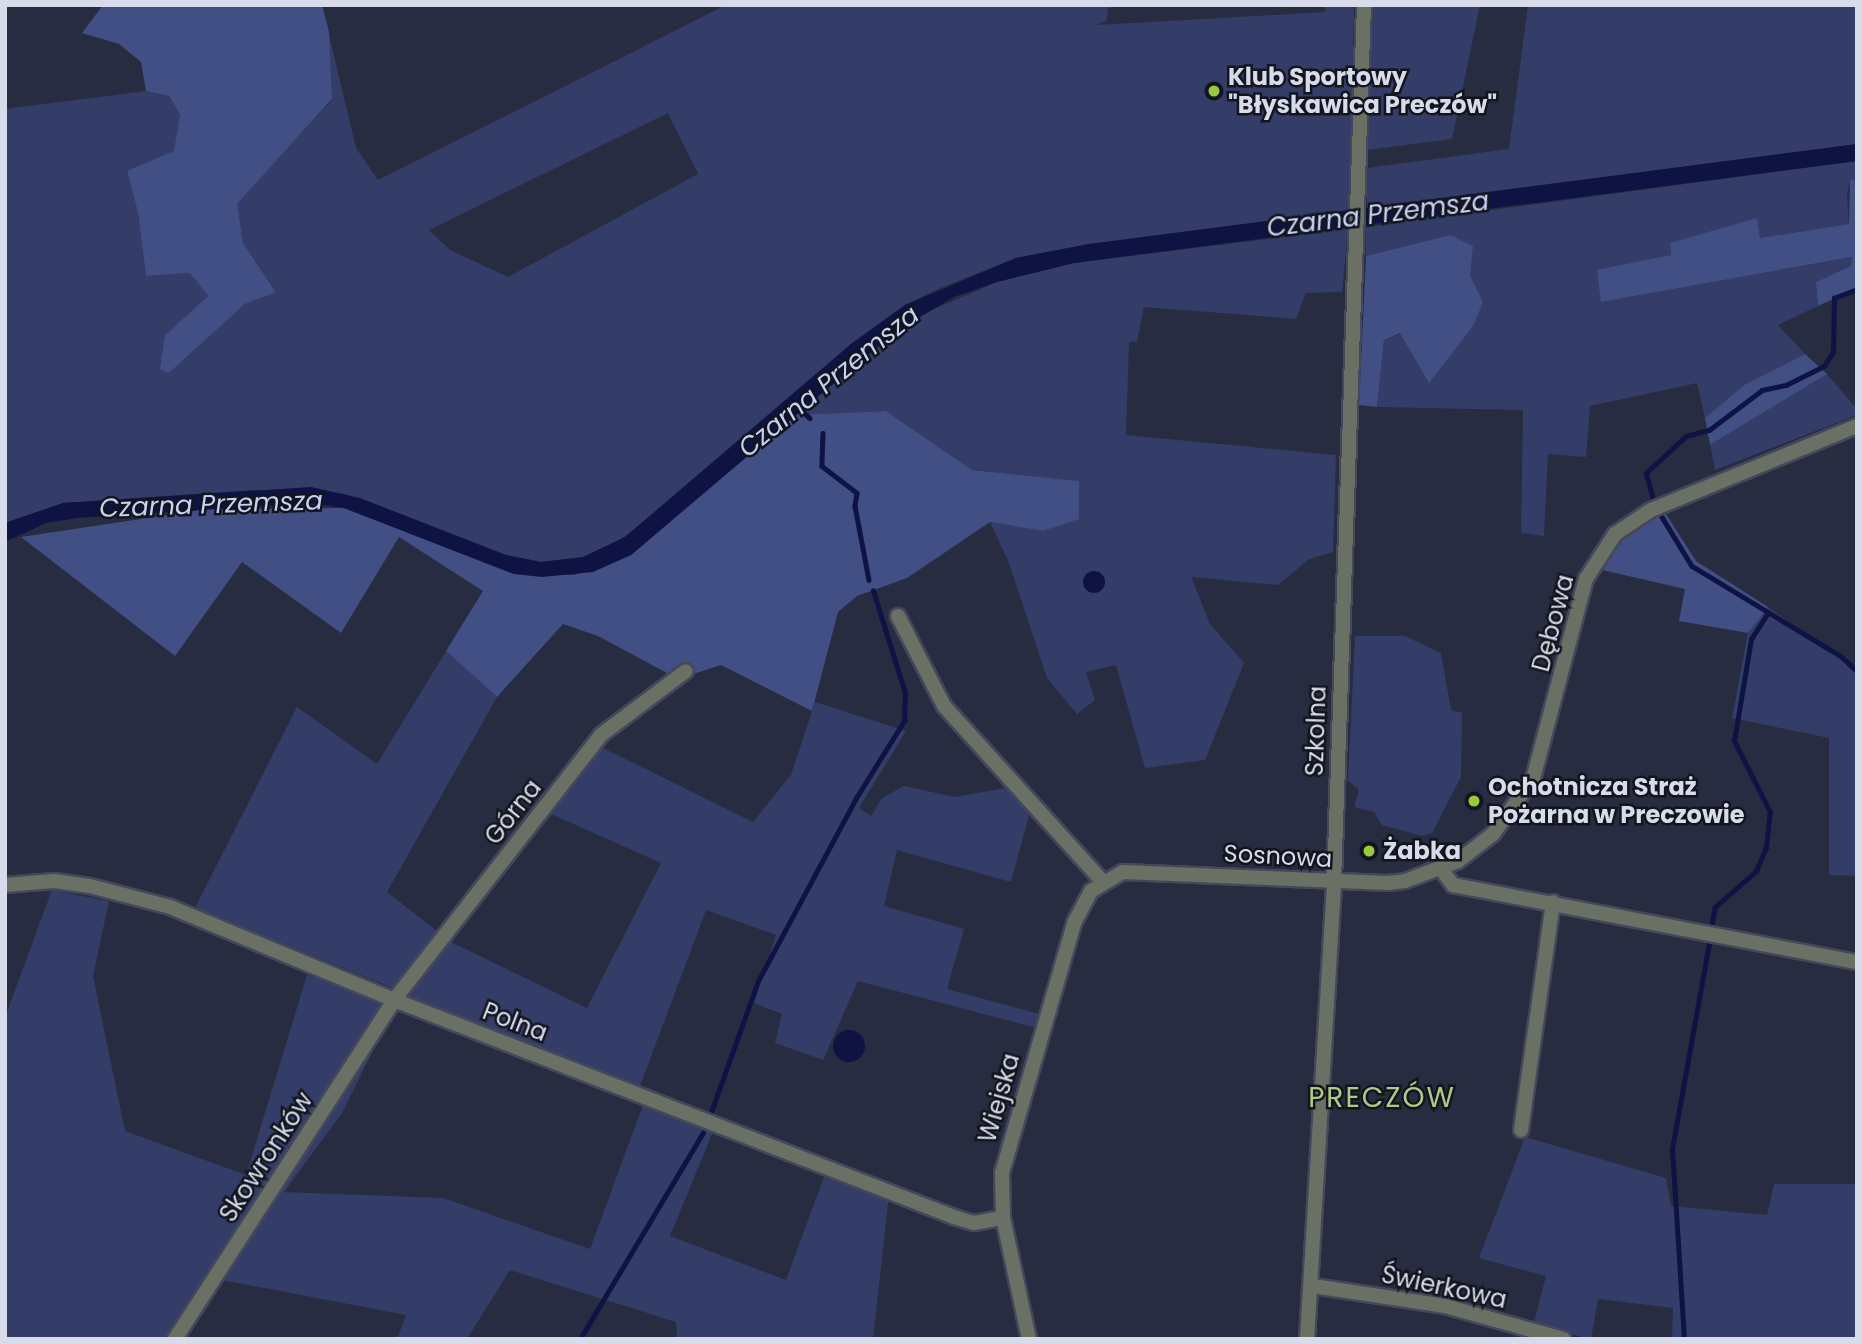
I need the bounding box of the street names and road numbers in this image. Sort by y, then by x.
street label: Dębowa [1526,571,1580,675]
street label: Szkolna [1300,685,1332,777]
street label: Górna [479,774,547,850]
street label: Sosnowa [1223,839,1333,873]
street label: Polna [479,997,551,1047]
street label: Wiejska [973,1050,1025,1146]
street label: Skowronków [213,1087,319,1227]
street label: Świerkowa [1379,1260,1509,1314]

